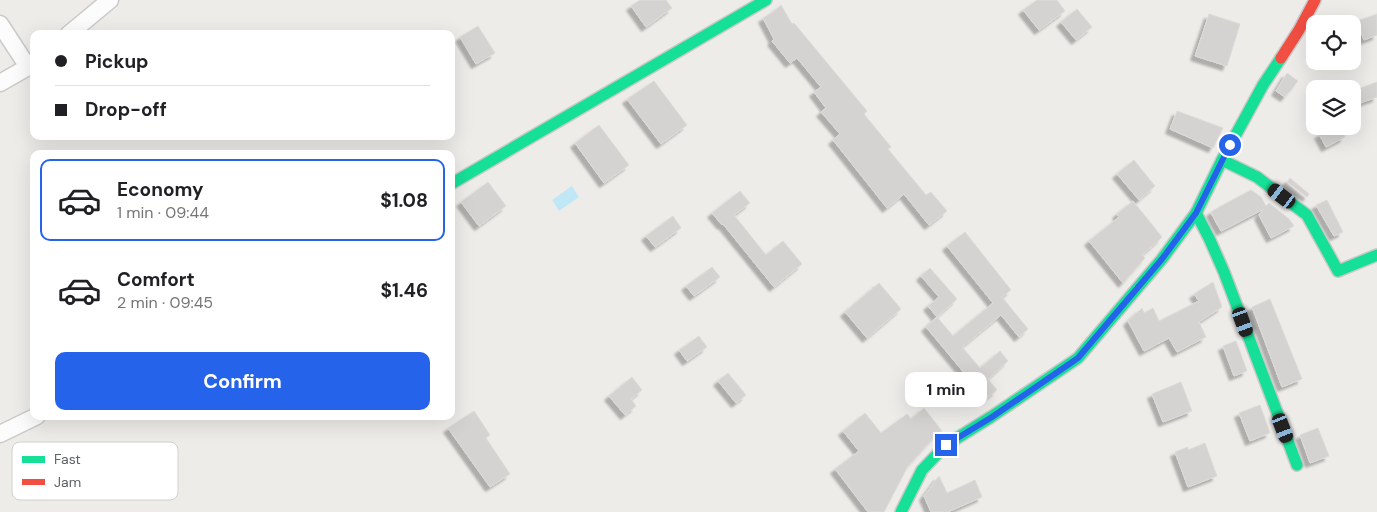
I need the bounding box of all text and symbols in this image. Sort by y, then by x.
map controls [1306,15,1361,135]
button: locate [1306,15,1361,70]
text: Pickup [85,49,149,74]
button: layers [1306,80,1361,135]
text: Drop-off [85,97,167,122]
route start [1219,134,1241,156]
text: Economy [117,177,204,202]
icon: car [57,178,102,223]
car [1265,181,1298,211]
text: $1.08 [380,188,428,213]
text: 1 min · 09:44 [117,202,209,223]
text: Comfort [117,267,195,292]
icon: car [57,268,102,313]
text: $1.46 [380,278,428,303]
text: 2 min · 09:45 [117,292,213,313]
car [1230,305,1255,339]
button: Confirm [55,352,430,410]
callout: 1 min [905,372,987,408]
text: 1 min [927,379,965,400]
car [1270,411,1295,445]
route end [935,434,957,456]
legend [12,442,178,500]
text: Fast [54,450,81,468]
text: Jam [54,473,81,491]

